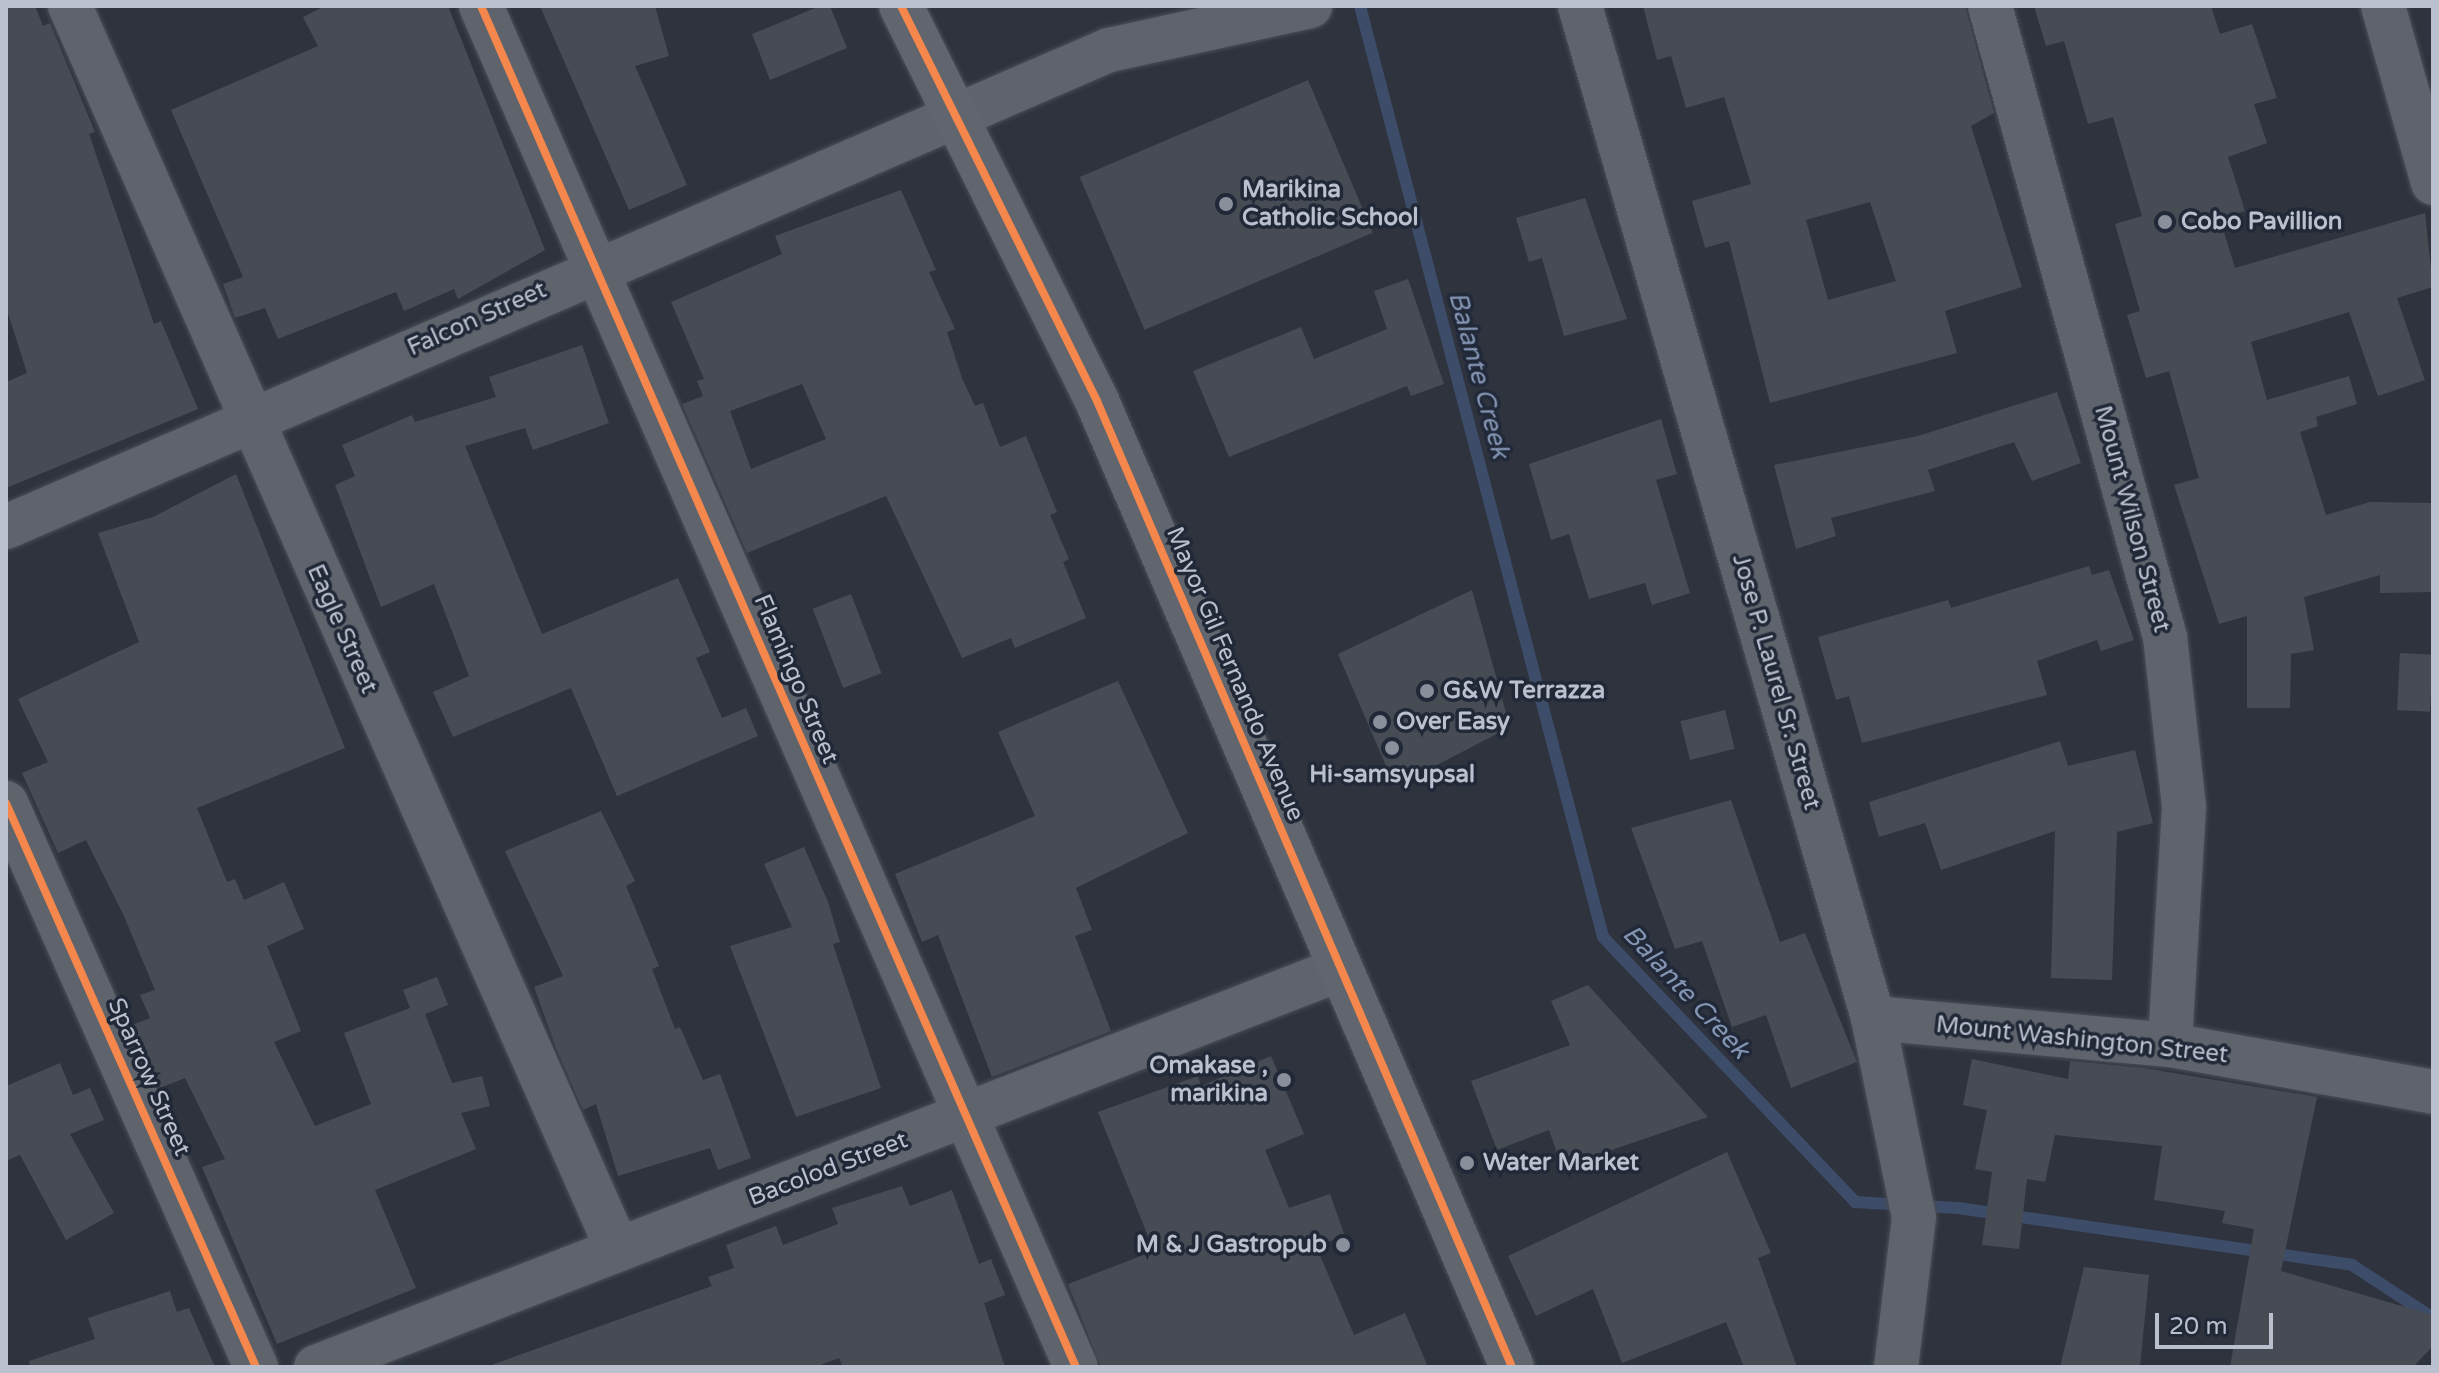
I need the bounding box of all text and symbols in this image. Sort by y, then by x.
place label: Marikina Catholic School [1242,176,1419,232]
marker: Marikina Catholic School [1217,195,1235,213]
place label: Cobo Pavillion [2181,208,2342,236]
marker: Cobo Pavillion [2156,213,2174,231]
street label: Falcon Street [403,276,551,362]
water label: Balante Creek [1442,288,1516,462]
street label: Mount Wilson Street [2088,403,2176,635]
street label: Mayor Gil Fernando Avenue [1160,523,1310,825]
street label: Jose P. Laurel Sr. Street [1726,551,1826,813]
street label: Eagle Street [301,560,383,698]
street label: Flamingo Street [747,590,845,768]
place label: G&W Terrazza [1443,677,1605,705]
marker: G&W Terrazza [1418,682,1436,700]
place label: Over Easy [1396,708,1510,736]
marker: Over Easy [1371,713,1389,731]
marker: Hi-samsyupsal [1383,739,1401,757]
place label: Hi-samsyupsal [1309,761,1475,789]
water label: Balante Creek [1616,919,1756,1065]
street label: Sparrow Street [101,994,197,1160]
street label: Mount Washington Street [1935,1010,2229,1070]
place label: Omakase , marikina [1149,1052,1268,1108]
marker: Omakase , marikina [1275,1071,1293,1089]
street label: Bacolod Street [744,1125,912,1213]
place label: Water Market [1483,1149,1639,1177]
marker: Water Market [1458,1154,1476,1172]
place label: M & J Gastropub [1136,1231,1327,1259]
marker: M & J Gastropub [1334,1236,1352,1254]
scale bar [2159,1297,2277,1347]
text: 20 m [2169,1312,2227,1341]

